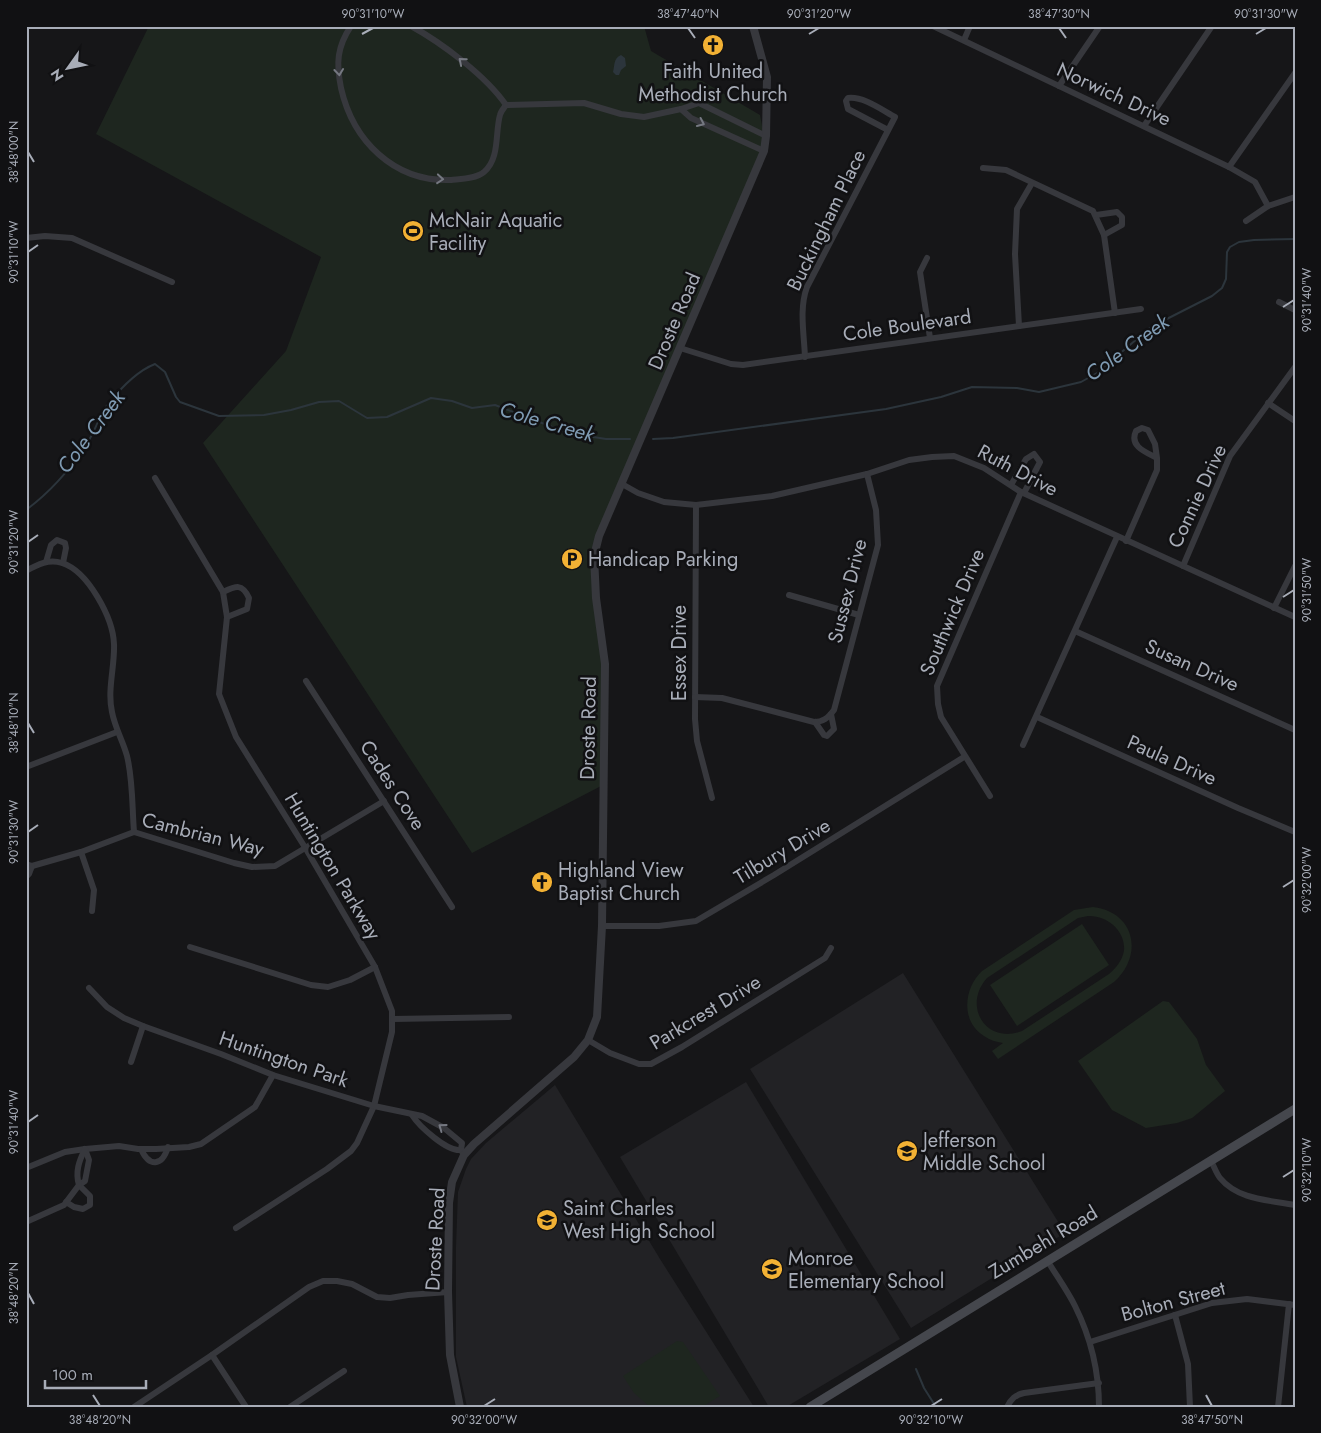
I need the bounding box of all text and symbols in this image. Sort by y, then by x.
text: 90°31'10"W [342,5,405,23]
text: 38°47'40"N [657,5,719,23]
text: 90°31'20"W [787,5,851,23]
text: 38°47'30"N [1028,5,1090,23]
text: 90°31'30"W [1234,5,1298,23]
church icon: Faith United Methodist Church [701,33,725,57]
north arrow [42,42,92,92]
street label: Norwich Drive [1052,55,1176,134]
place label: Faith United Methodist Church [638,57,788,109]
one-way arrow [459,59,468,67]
text: N [46,65,69,85]
one-way arrow [333,68,344,76]
one-way arrow [696,116,705,127]
text: 38°48'00"N [5,121,23,183]
street label: Buckingham Place [780,145,873,296]
one-way arrow [437,173,445,184]
place label: McNair Aquatic Facility [429,206,562,258]
sports icon: McNair Aquatic Facility [401,219,425,243]
text: 90°31'10"W [5,220,23,283]
street label: Droste Road [641,268,708,374]
text: 90°31'40"W [1298,268,1316,332]
street label: Cole Boulevard [841,302,973,349]
water label: Cole Creek [1079,307,1176,389]
water label: Cole Creek [50,383,133,480]
water label: Cole Creek [496,394,599,450]
street label: Ruth Drive [972,437,1063,504]
street label: Connie Drive [1161,440,1234,553]
text: 90°31'20"W [5,510,23,574]
street label: Sussex Drive [821,536,874,646]
street label: Southwick Drive [913,544,992,680]
place label: Handicap Parking [588,545,738,574]
parking icon: Handicap Parking [560,547,584,571]
text: 90°31'50"W [1298,558,1316,622]
street label: Essex Drive [665,605,694,701]
street label: Susan Drive [1140,632,1243,699]
street label: Droste Road [573,676,604,780]
text: 38°48'10"N [5,693,23,753]
street label: Paula Drive [1122,728,1221,793]
street label: Cades Cove [353,735,433,836]
street label: Huntington Parkway [277,787,388,946]
text: 90°31'30"W [5,800,23,864]
street label: Cambrian Way [139,805,267,864]
street label: Tilbury Drive [729,811,836,892]
text: 90°32'00"W [1298,847,1316,913]
place label: Highland View Baptist Church [558,856,684,908]
church icon: Highland View Baptist Church [530,870,554,894]
street label: Parkcrest Drive [644,968,766,1057]
street label: Huntington Park [215,1024,353,1095]
text: 90°31'40"W [5,1090,23,1154]
one-way arrow [438,1124,447,1133]
place label: Jefferson Middle School [920,1126,1046,1178]
text: 90°32'10"W [1298,1138,1316,1202]
school or university icon: Jefferson Middle School [895,1139,919,1163]
street label: Droste Road [418,1187,453,1291]
place label: Saint Charles West High School [563,1194,715,1246]
street label: Zumbehl Road [983,1198,1103,1286]
school or university icon: Saint Charles West High School [535,1208,559,1232]
place label: Monroe Elementary School [788,1244,944,1296]
school or university icon: Monroe Elementary School [760,1257,784,1281]
text: 38°48'20"N [5,1262,23,1324]
street label: Bolton Street [1118,1274,1229,1329]
scale bar [45,1358,146,1390]
text: 100 m [52,1364,93,1386]
text: 38°48'20"N [69,1411,131,1429]
text: 90°32'00"W [451,1411,517,1429]
text: 90°32'10"W [899,1411,963,1429]
text: 38°47'50"N [1181,1411,1243,1429]

